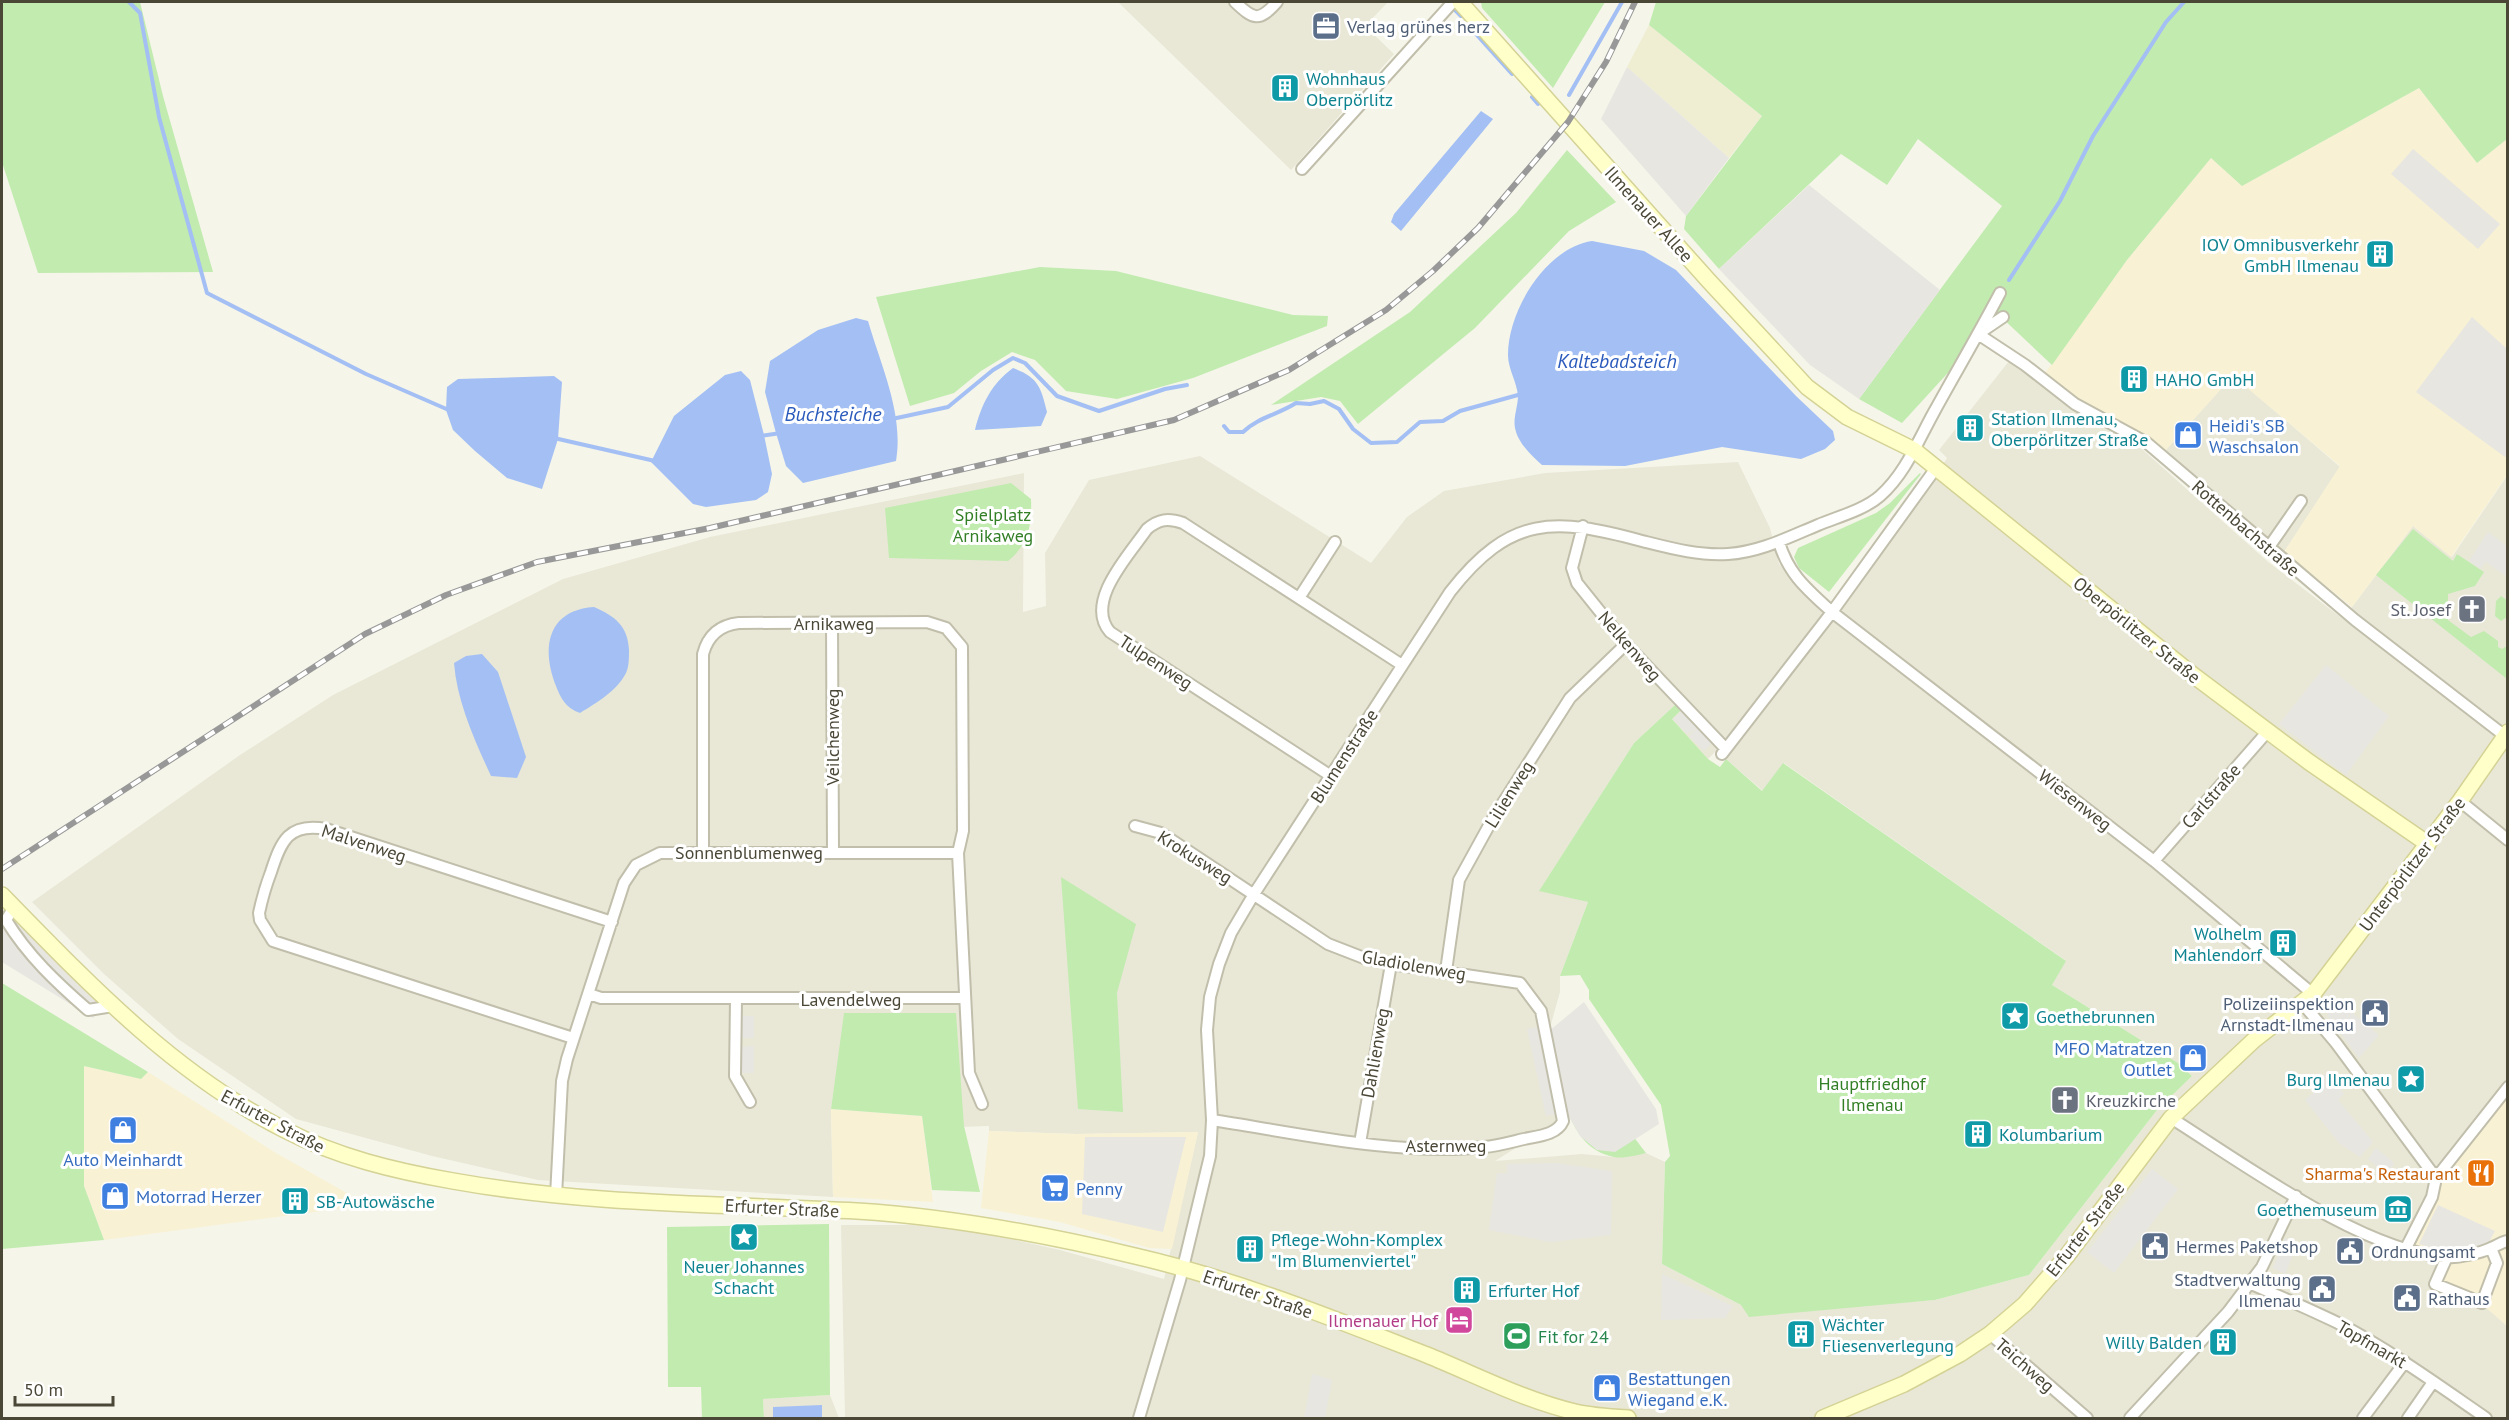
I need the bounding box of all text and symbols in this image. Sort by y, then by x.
office icon: Verlag grünes herz [1310,10,1342,42]
place label: Verlag grünes herz [1346,15,1490,38]
place label: Wohnhaus Oberpörlitz [1306,67,1393,111]
building icon: Wohnhaus Oberpörlitz [1269,72,1301,104]
street label: Ilmenauer Allee [1600,161,1698,267]
place label: IOV Omnibusverkehr GmbH Ilmenau [2202,233,2359,277]
building icon: IOV Omnibusverkehr GmbH Ilmenau [2364,238,2396,270]
water label: Kaltebadsteich [1557,348,1677,374]
building icon: HAHO GmbH [2118,363,2150,395]
place label: HAHO GmbH [2155,368,2254,391]
water label: Buchsteiche [784,401,882,427]
place label: Station Ilmenau, Oberpörlitzer Straße [1991,407,2148,451]
building icon: Station Ilmenau, Oberpörlitzer Straße [1954,412,1986,444]
place label: Heidi's SB Waschsalon [2209,414,2299,458]
shop icon: Heidi's SB Waschsalon [2172,419,2204,451]
street label: Rottenbachstraße [2187,475,2305,581]
park label: Spielplatz Arnikaweg [953,503,1033,547]
street label: Oberpörlitzer Straße [2069,572,2205,688]
church icon: St. Josef [2456,593,2488,625]
place label: St. Josef [2390,598,2452,621]
street label: Nelkenweg [1593,606,1667,686]
street label: Arnikaweg [794,612,874,635]
street label: Tulpenweg [1115,630,1197,694]
street label: Veilchenweg [821,688,844,787]
street label: Blumenstraße [1305,705,1383,807]
street label: Lilienweg [1479,756,1539,832]
street label: Carlstraße [2176,759,2246,833]
street label: Wiesenweg [2034,764,2116,836]
street label: Unterpörlitzer Straße [2354,792,2470,936]
street label: Malvenweg [319,819,409,867]
street label: Krokusweg [1153,825,1237,889]
street label: Sonnenblumenweg [675,841,823,864]
place label: Wolhelm Mahlendorf [2174,922,2263,966]
building icon: Wolhelm Mahlendorf [2267,927,2299,959]
street label: Gladiolenweg [1360,945,1468,985]
street label: Lavendelweg [800,988,902,1011]
place label: Polizeiinspektion Arnstadt-Ilmenau [2220,992,2354,1036]
public building icon: Polizeiinspektion Arnstadt-Ilmenau [2359,997,2391,1029]
place icon: Goethebrunnen [1999,1000,2031,1032]
place label: Goethebrunnen [2036,1005,2155,1028]
street label: Dahlienweg [1356,1006,1394,1100]
place label: MFO Matratzen Outlet [2054,1037,2172,1081]
shop icon: MFO Matratzen Outlet [2177,1042,2209,1074]
place icon: Burg Ilmenau [2395,1063,2427,1095]
place label: Burg Ilmenau [2286,1068,2390,1091]
park label: Hauptfriedhof Ilmenau [1818,1072,1927,1116]
street label: Erfurter Straße [217,1084,329,1158]
church icon: Kreuzkirche [2049,1084,2081,1116]
place label: Kreuzkirche [2086,1089,2176,1112]
shop icon: Auto Meinhardt [107,1114,139,1146]
building icon: Kolumbarium [1962,1118,1994,1150]
place label: Kolumbarium [1999,1123,2102,1146]
street label: Asternweg [1406,1134,1486,1157]
place label: Auto Meinhardt [63,1148,183,1171]
restaurant icon: Sharma's Restaurant [2465,1157,2497,1189]
place label: Sharma's Restaurant [2305,1162,2460,1185]
supermarket icon: Penny [1039,1172,1071,1204]
place label: Penny [1076,1177,1123,1200]
street label: Erfurter Straße [2041,1177,2129,1281]
shop icon: Motorrad Herzer [99,1180,131,1212]
place label: Motorrad Herzer [136,1185,261,1208]
building icon: SB-Autowäsche [279,1185,311,1217]
place label: SB-Autowäsche [316,1190,435,1213]
museum icon: Goethemuseum [2382,1193,2414,1225]
street label: Erfurter Straße [724,1194,840,1222]
place label: Goethemuseum [2257,1198,2377,1221]
place icon: Neuer Johannes Schacht [728,1221,760,1253]
place label: Pflege-Wohn-Komplex "Im Blumenviertel" [1271,1228,1443,1272]
public building icon: Hermes Paketshop [2139,1230,2171,1262]
building icon: Pflege-Wohn-Komplex "Im Blumenviertel" [1234,1233,1266,1265]
place label: Hermes Paketshop [2176,1235,2318,1258]
public building icon: Ordnungsamt [2334,1235,2366,1267]
place label: Ordnungsamt [2371,1240,2475,1263]
place label: Neuer Johannes Schacht [683,1255,805,1299]
street label: Erfurter Straße [1200,1265,1316,1323]
place label: Stadtverwaltung Ilmenau [2174,1268,2301,1312]
public building icon: Stadtverwaltung Ilmenau [2306,1273,2338,1305]
building icon: Erfurter Hof [1451,1274,1483,1306]
place label: Erfurter Hof [1488,1279,1580,1302]
public building icon: Rathaus [2391,1282,2423,1314]
place label: Rathaus [2428,1287,2490,1310]
hotel icon: Ilmenauer Hof [1443,1304,1475,1336]
place label: Ilmenauer Hof [1328,1309,1439,1332]
place label: Wächter Fliesenverlegung [1822,1313,1954,1357]
street label: Topfmarkt [2333,1315,2411,1373]
building icon: Wächter Fliesenverlegung [1785,1318,1817,1350]
sports icon: Fit for 24 [1501,1320,1533,1352]
place label: Fit for 24 [1538,1325,1609,1348]
building icon: Willy Balden [2207,1326,2239,1358]
place label: Willy Balden [2106,1331,2202,1354]
street label: Teichweg [1991,1333,2059,1397]
place label: Bestattungen Wiegand e.K. [1628,1367,1731,1411]
scale bar [15,1369,112,1407]
shop icon: Bestattungen Wiegand e.K. [1591,1372,1623,1404]
text: 50 m [24,1378,63,1401]

